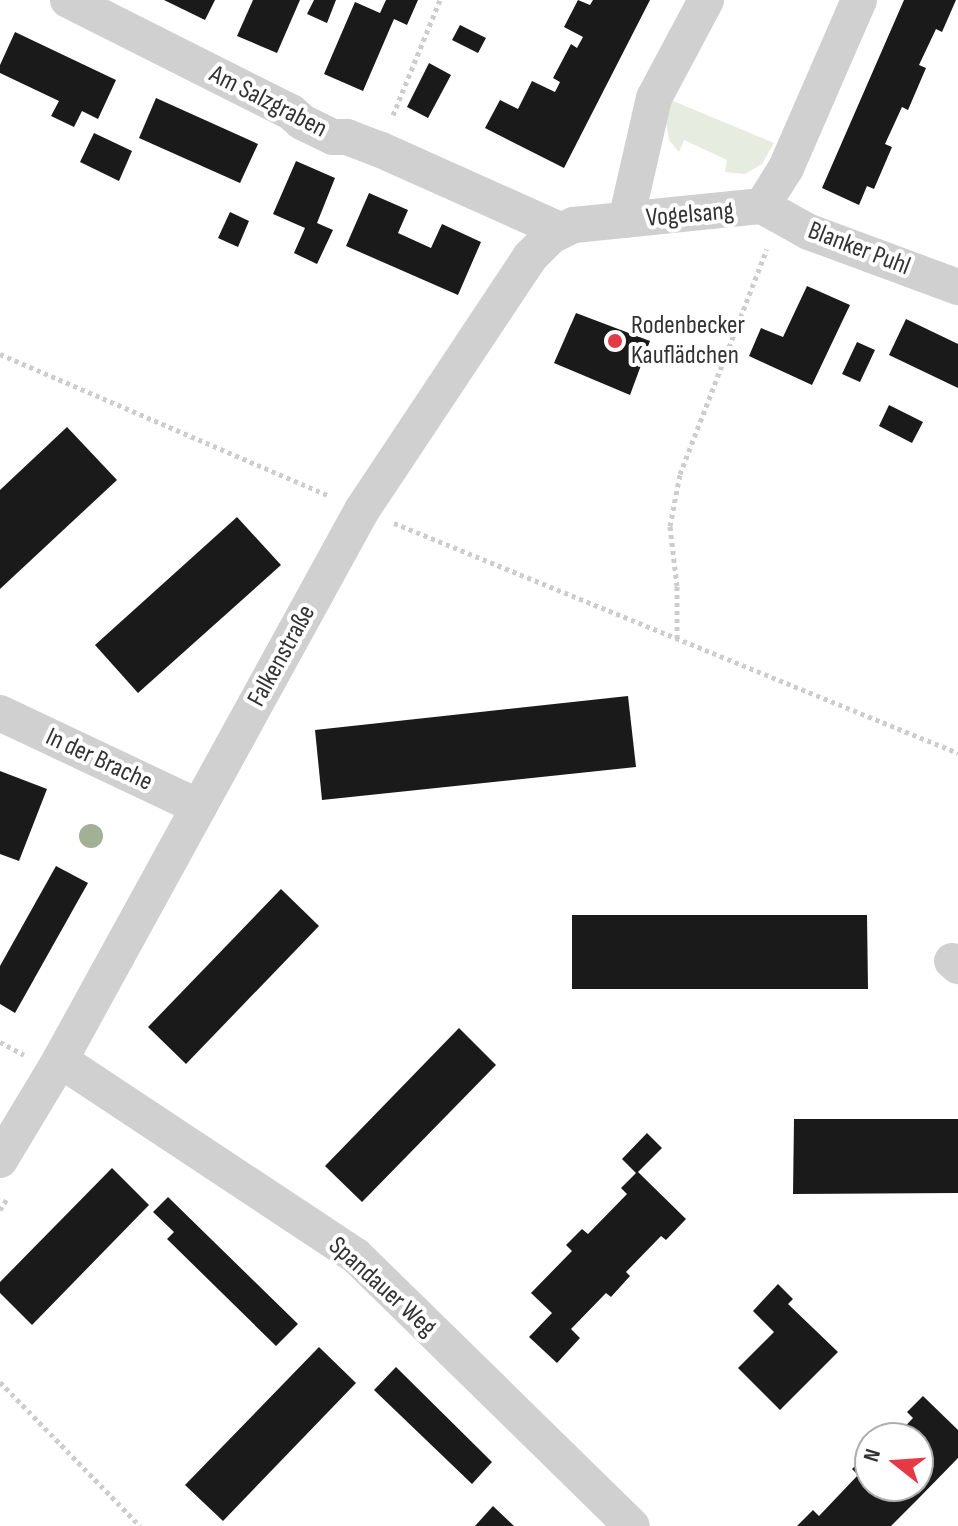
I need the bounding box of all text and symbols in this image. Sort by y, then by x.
street label: Am Salzgraben [204,59,332,145]
street label: Vogelsang [645,196,735,234]
street label: Blanker Puhl [804,215,914,283]
place label: Rodenbecker Kauflädchen [631,310,745,372]
marker: Rodenbecker Kauflädchen [606,332,624,350]
street label: Falkenstraße [241,600,323,712]
street label: In der Brache [41,722,157,798]
street label: Spandauer Weg [322,1231,442,1343]
north arrow [854,1422,934,1502]
text: N [858,1446,887,1465]

